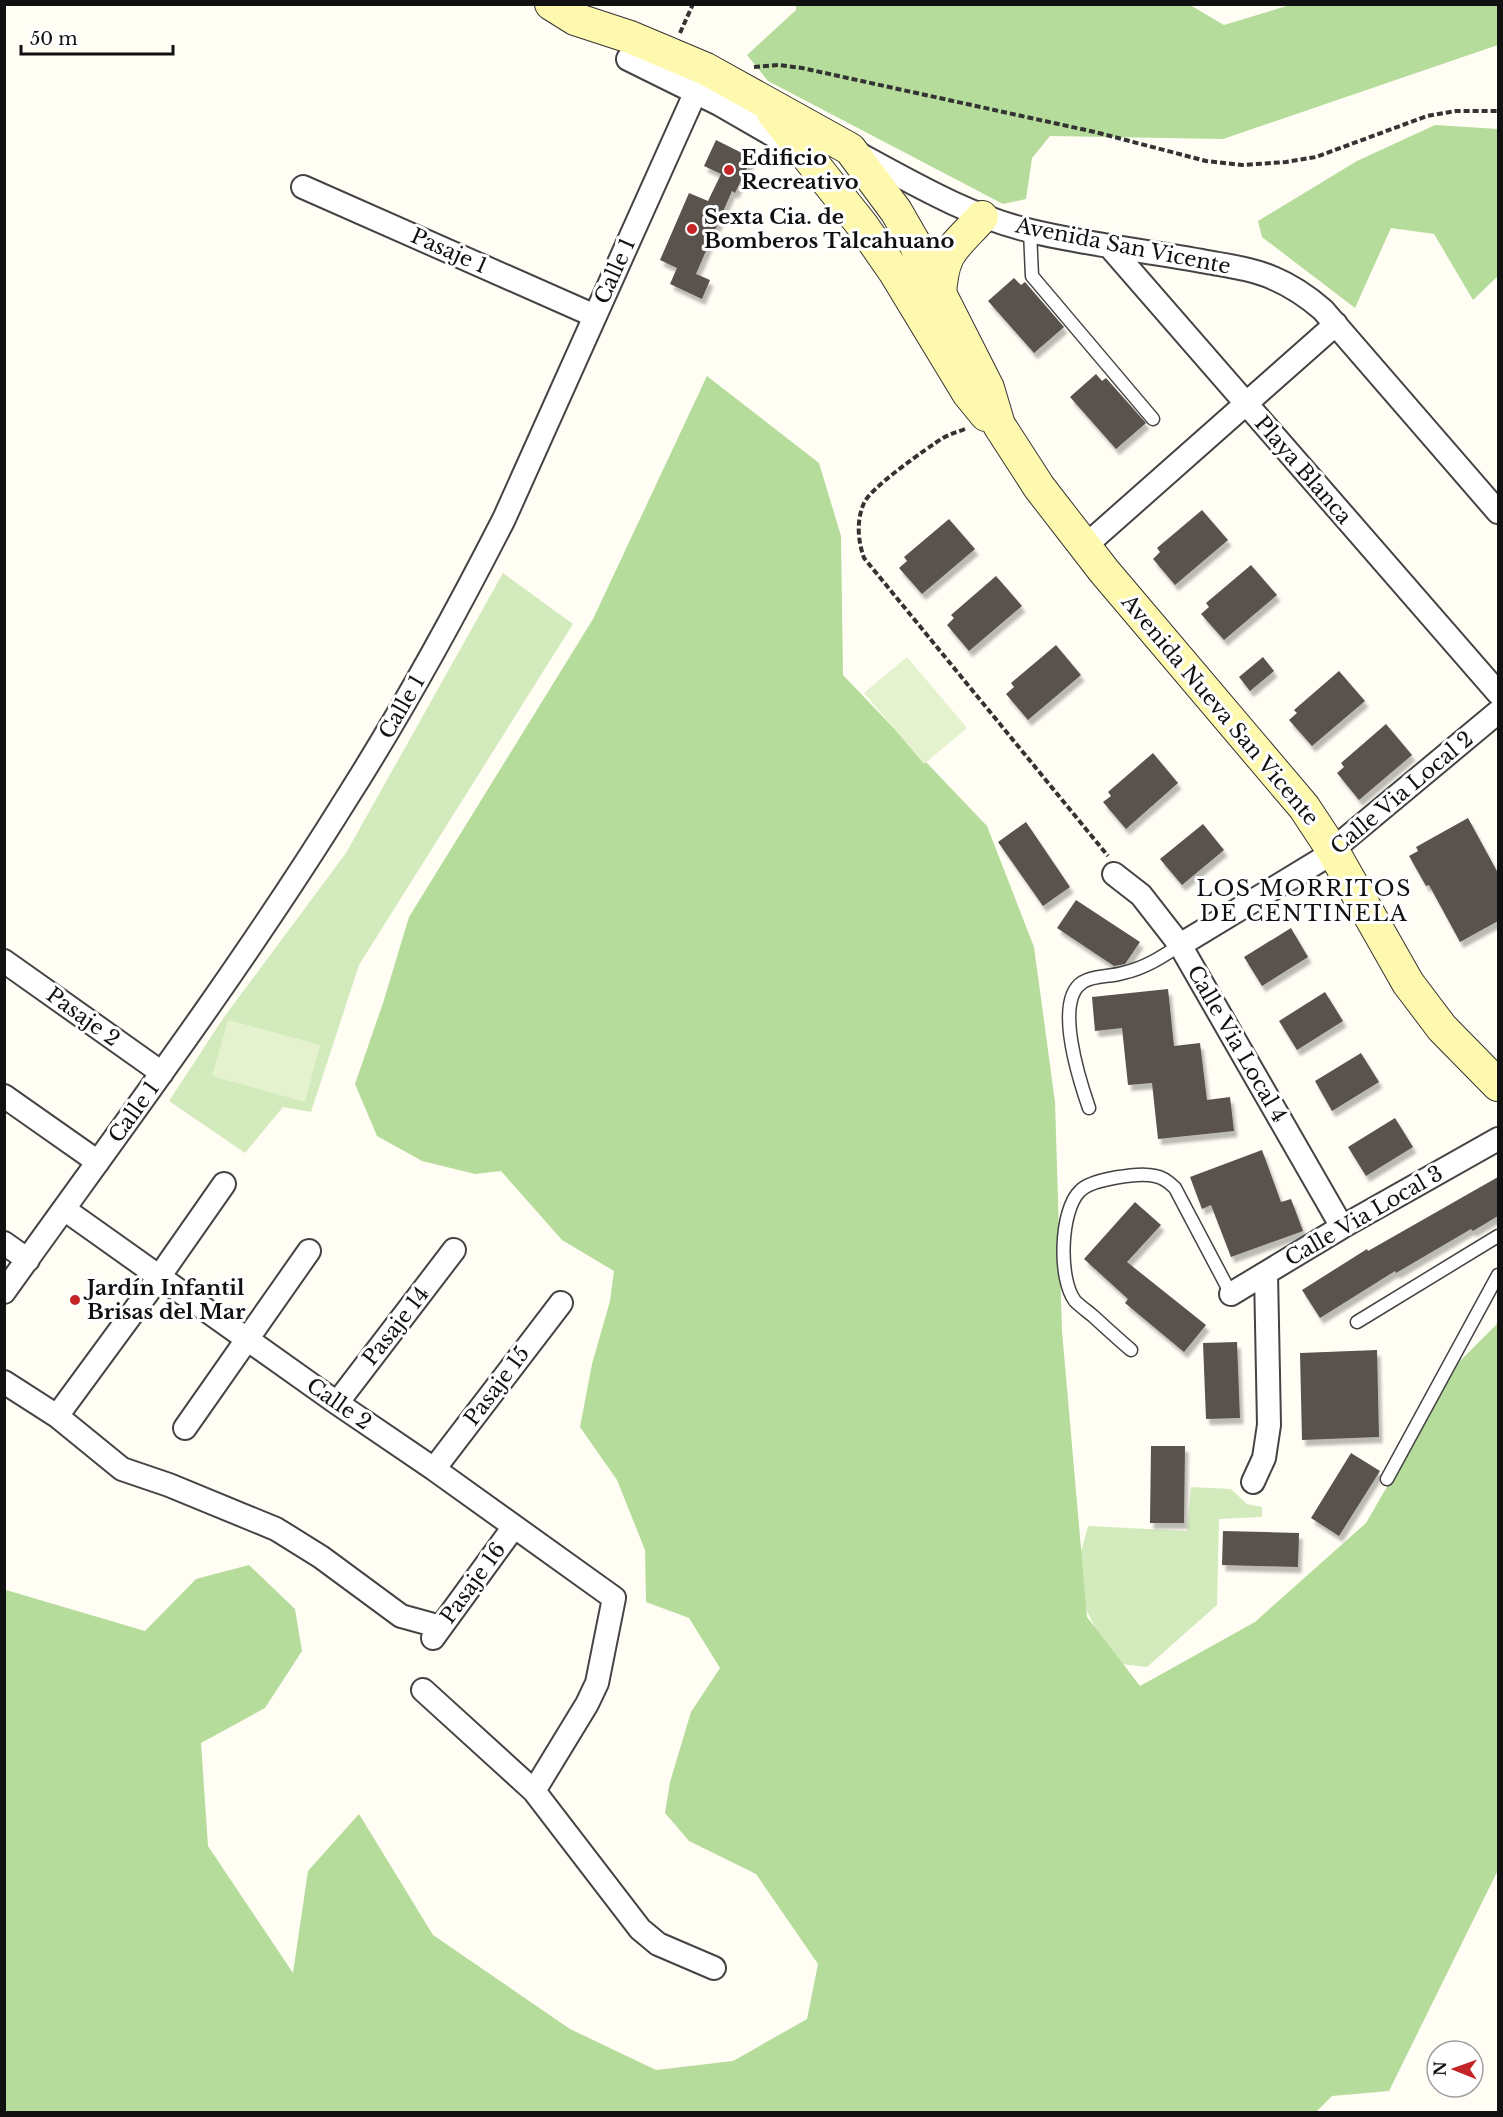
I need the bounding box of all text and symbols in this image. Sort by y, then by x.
scale bar [21,18,172,56]
text: 50 m [30,28,78,50]
place label: Edificio Recreativo [741,145,859,195]
marker: Edificio Recreativo [722,163,736,177]
place label: Sexta Cia. de Bomberos Talcahuano [704,204,955,254]
street label: Avenida San Vicente [1012,212,1233,280]
marker: Sexta Cia. de Bomberos Talcahuano [685,222,699,236]
street label: Pasaje 1 [407,223,491,279]
street label: Calle 1 [589,234,641,308]
street label: Playa Blanca [1249,411,1357,530]
street label: Avenida Nueva San Vicente [1115,589,1324,831]
street label: Calle 1 [373,670,431,744]
street label: Calle Via Local 2 [1326,726,1478,860]
district label: LOS MORRITOS DE CENTINELA [1196,875,1412,927]
street label: Calle Via Local 4 [1181,961,1293,1127]
street label: Pasaje 2 [41,982,125,1052]
street label: Calle 1 [103,1076,165,1148]
street label: Calle Via Local 3 [1280,1160,1448,1272]
place label: Jardín Infantil Brisas del Mar [83,1275,246,1325]
street label: Pasaje 14 [357,1281,435,1371]
marker: Jardín Infantil Brisas del Mar [68,1293,82,1307]
street label: Pasaje 15 [459,1341,535,1431]
street label: Calle 2 [302,1372,376,1436]
street label: Pasaje 16 [435,1537,511,1629]
north arrow [1425,2039,1485,2099]
text: N [1430,2061,1450,2076]

